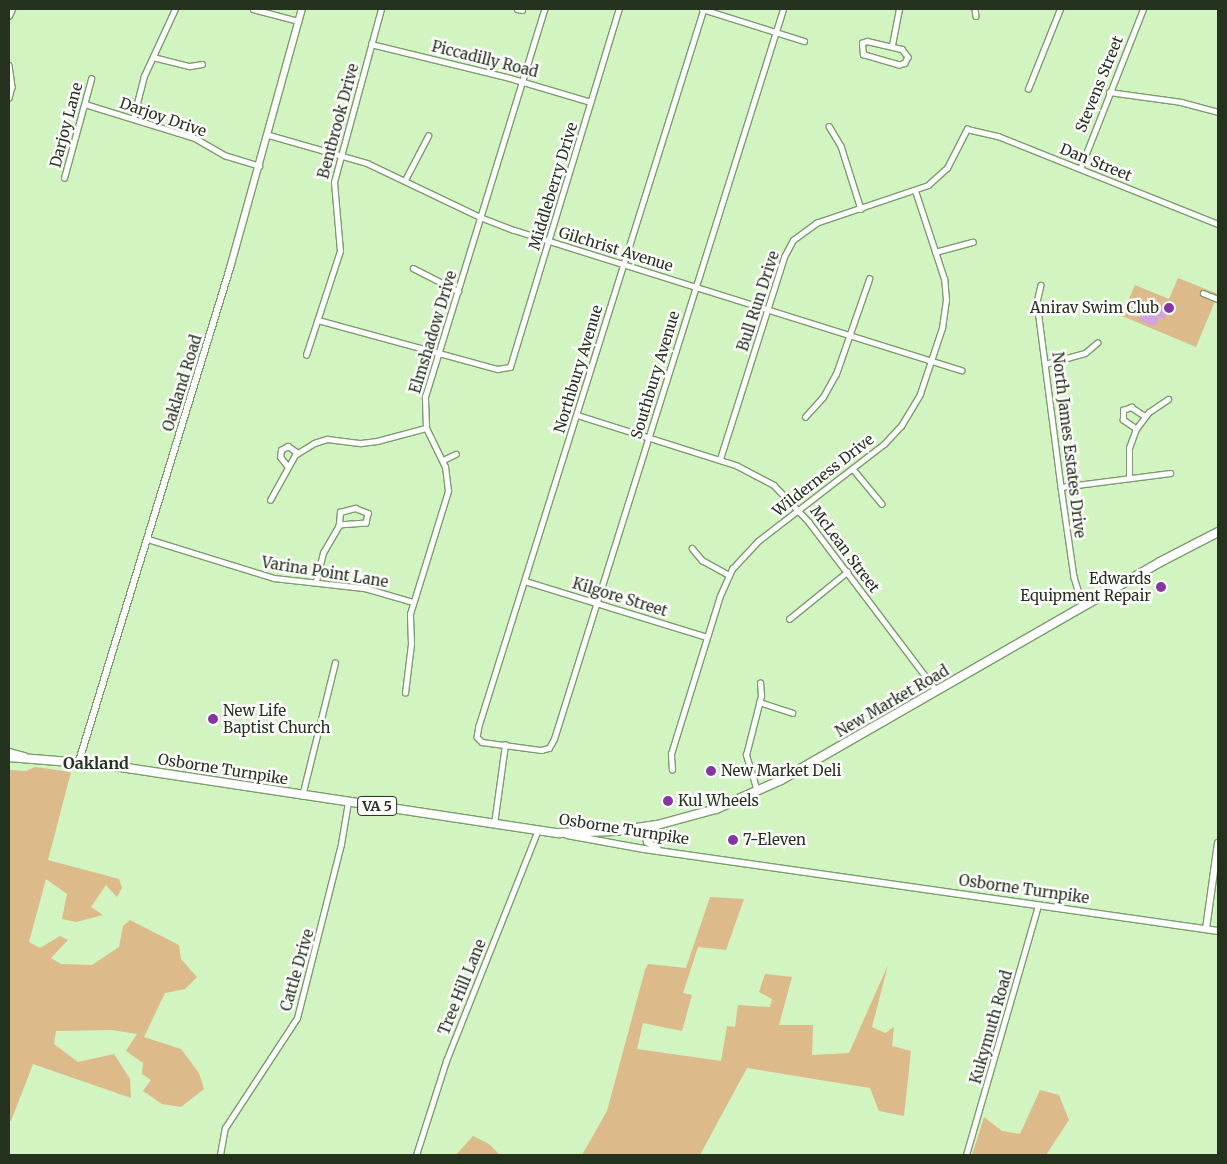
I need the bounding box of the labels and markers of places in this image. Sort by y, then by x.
place label: Anirav Swim Club [1030,299,1159,317]
marker: Anirav Swim Club [1163,302,1175,314]
place label: Edwards Equipment Repair [1020,569,1151,604]
marker: Edwards Equipment Repair [1155,581,1167,593]
place label: New Life Baptist Church [223,701,330,736]
marker: New Life Baptist Church [207,713,219,725]
place label: New Market Deli [721,762,841,780]
marker: New Market Deli [705,765,717,777]
place label: Kul Wheels [678,792,759,810]
marker: Kul Wheels [662,795,674,807]
place label: 7-Eleven [743,831,806,849]
marker: 7-Eleven [727,834,739,846]

